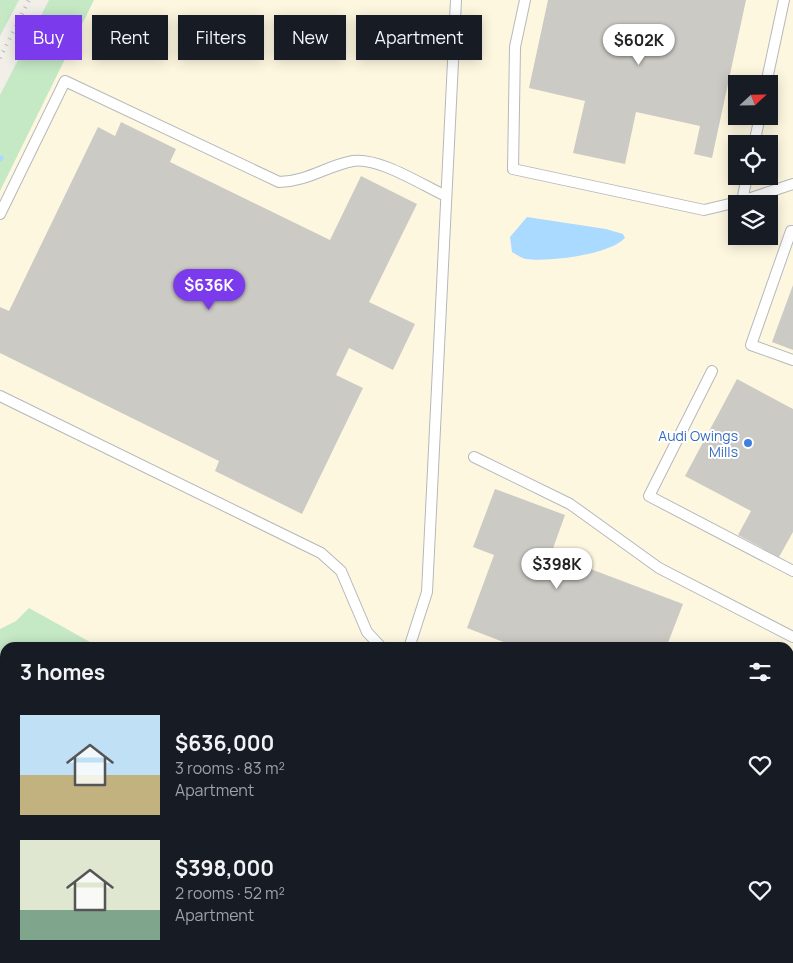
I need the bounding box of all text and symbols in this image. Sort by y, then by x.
chip: Buy [15,15,82,60]
chip: Rent [92,15,168,60]
chip: Filters [178,15,264,60]
chip: New [274,15,346,60]
chip: Apartment [356,15,482,60]
pin: $602K [604,23,674,66]
text: $602K [614,29,664,51]
north arrow [728,75,778,125]
map controls [728,75,778,245]
button: locate [728,135,778,185]
button: layers [728,195,778,245]
pin: $636K [174,268,244,311]
text: $636K [184,274,234,296]
place label: Audi Owings Mills [658,426,738,461]
marker: Audi Owings Mills [742,437,754,449]
pin: $398K [522,548,592,590]
text: $398K [532,553,582,575]
text: 3 homes [20,658,105,686]
icon: filters [746,658,774,686]
text: $636,000 [175,729,274,757]
icon: home [60,735,120,795]
icon: heart [746,751,774,779]
text: 3 rooms · 83 m² [175,757,285,779]
text: Apartment [175,779,254,801]
text: $398,000 [175,854,274,882]
icon: home [60,860,120,920]
icon: heart [746,876,774,904]
text: 2 rooms · 52 m² [175,882,285,904]
text: Apartment [175,904,254,926]

